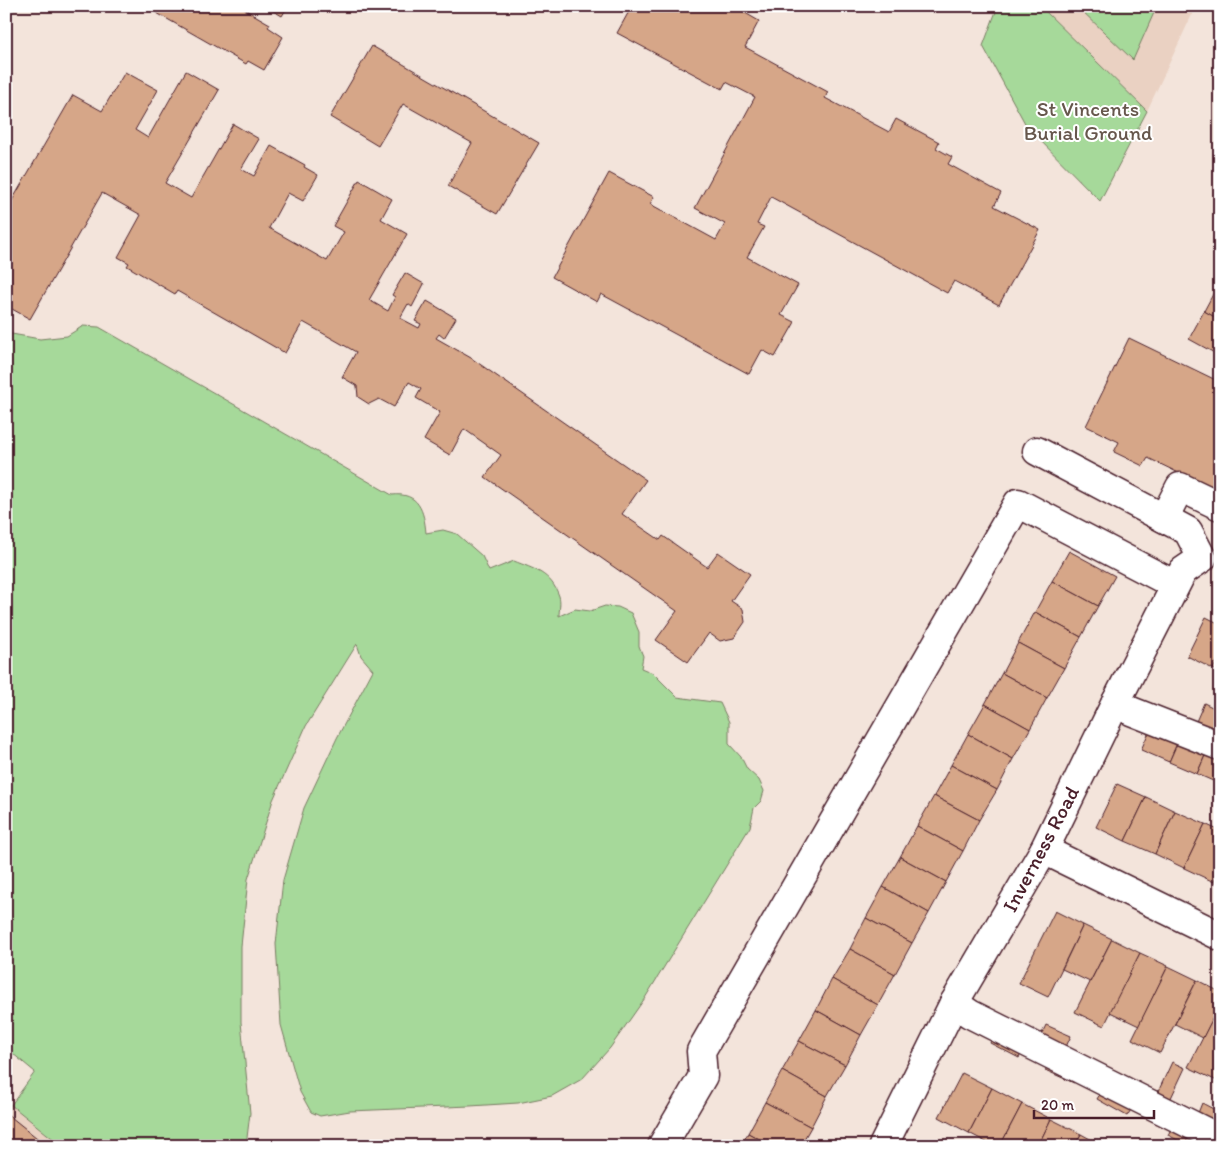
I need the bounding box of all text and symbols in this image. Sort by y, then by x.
park label: St Vincents Burial Ground [1024,96,1152,145]
street label: Inverness Road [997,781,1084,916]
scale bar [1034,1087,1154,1119]
text: 20 m [1041,1096,1075,1114]

